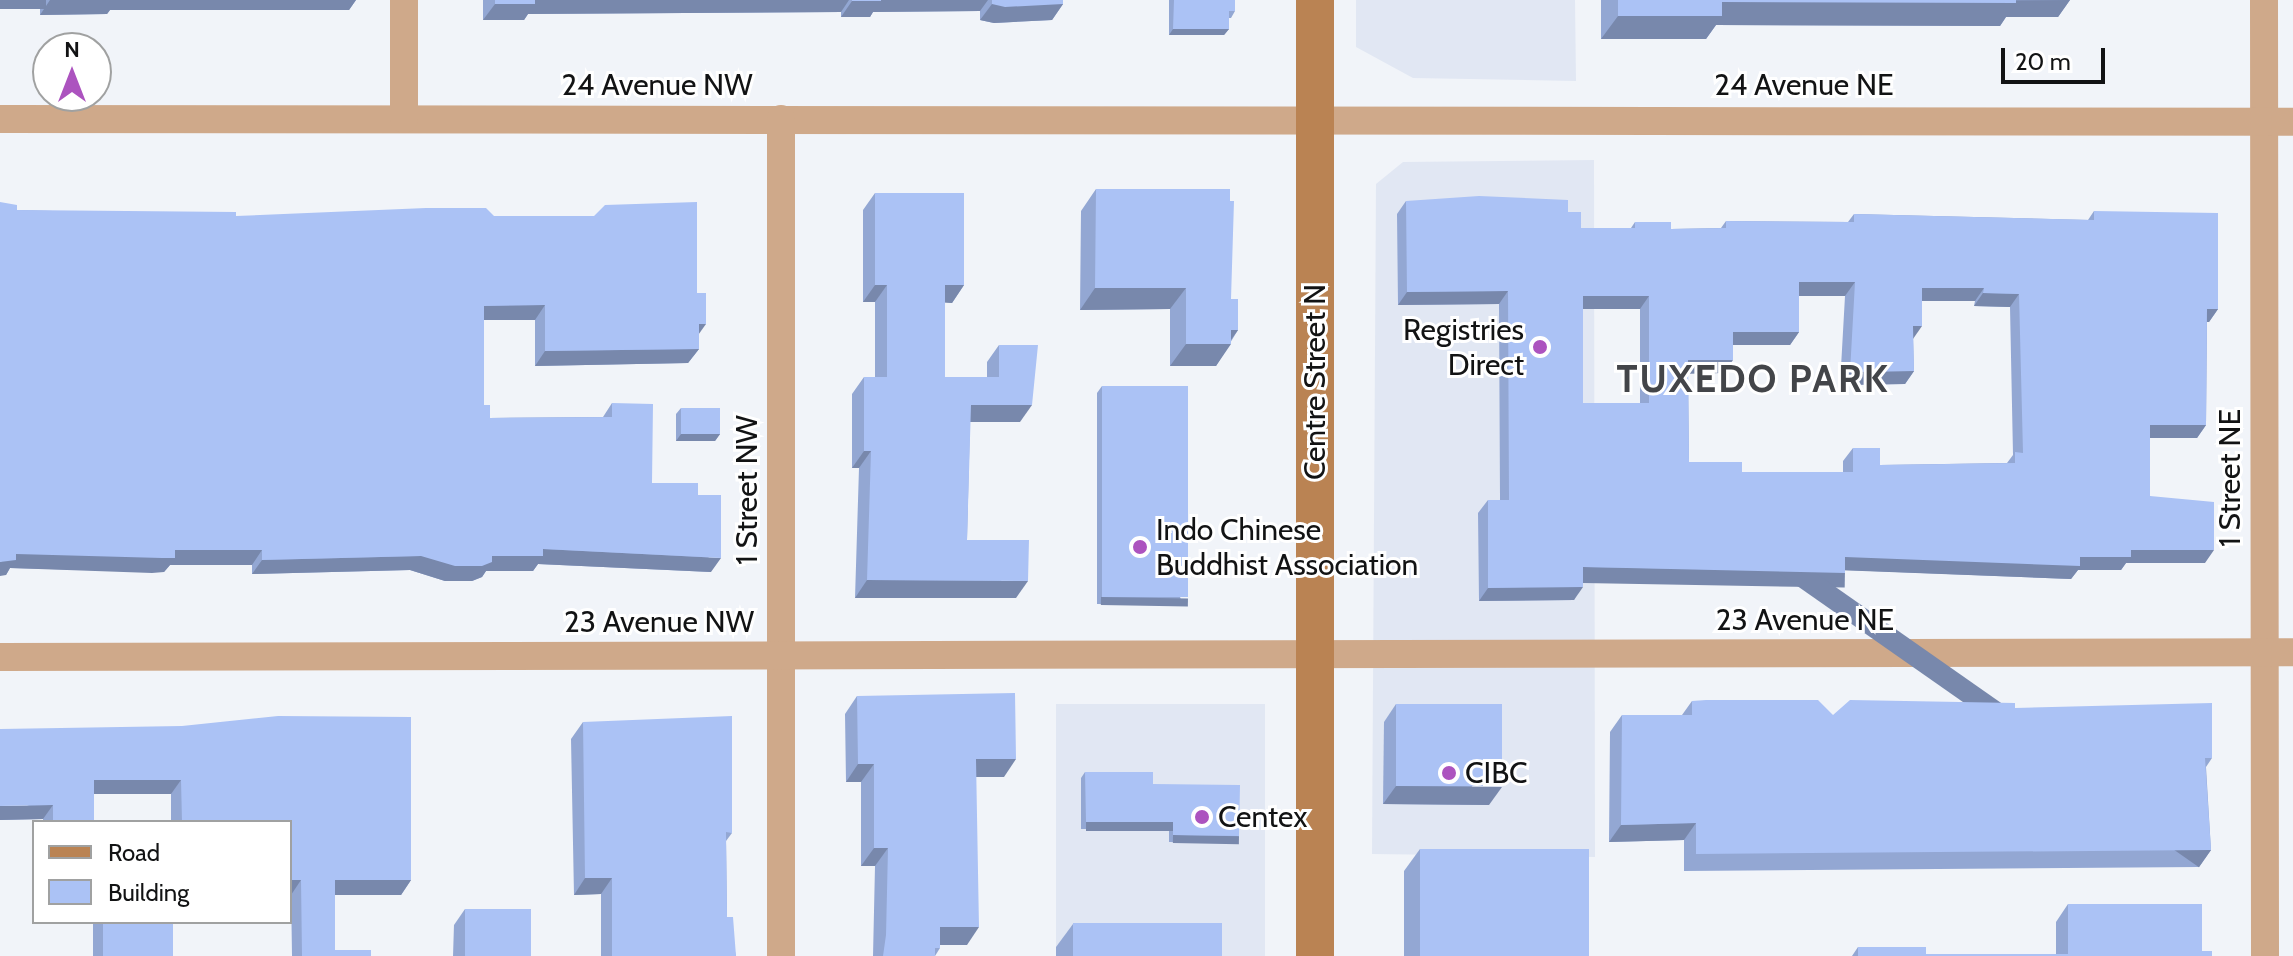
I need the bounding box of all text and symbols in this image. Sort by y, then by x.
north arrow [32,32,112,112]
scale bar [2005,32,2109,82]
text: N [64,36,80,63]
text: 20 m [2015,47,2071,76]
street label: 24 Avenue NW [561,67,753,103]
street label: 24 Avenue NE [1714,67,1894,103]
street label: Centre Street N [1297,284,1333,480]
place label: Registries Direct [1403,312,1524,382]
marker: Registries Direct [1531,338,1549,356]
district label: TUXEDO PARK [1616,356,1890,402]
street label: 1 Street NE [2212,409,2248,547]
street label: 1 Street NW [729,415,765,565]
place label: Indo Chinese Buddhist Association [1156,512,1418,582]
marker: Indo Chinese Buddhist Association [1131,538,1149,556]
street label: 23 Avenue NE [1716,602,1894,638]
street label: 23 Avenue NW [564,604,754,640]
place label: CIBC [1465,755,1528,791]
marker: CIBC [1440,764,1458,782]
place label: Centex [1218,799,1307,835]
marker: Centex [1193,808,1211,826]
legend [32,820,292,924]
text: Road [108,838,160,867]
text: Building [108,878,189,907]

